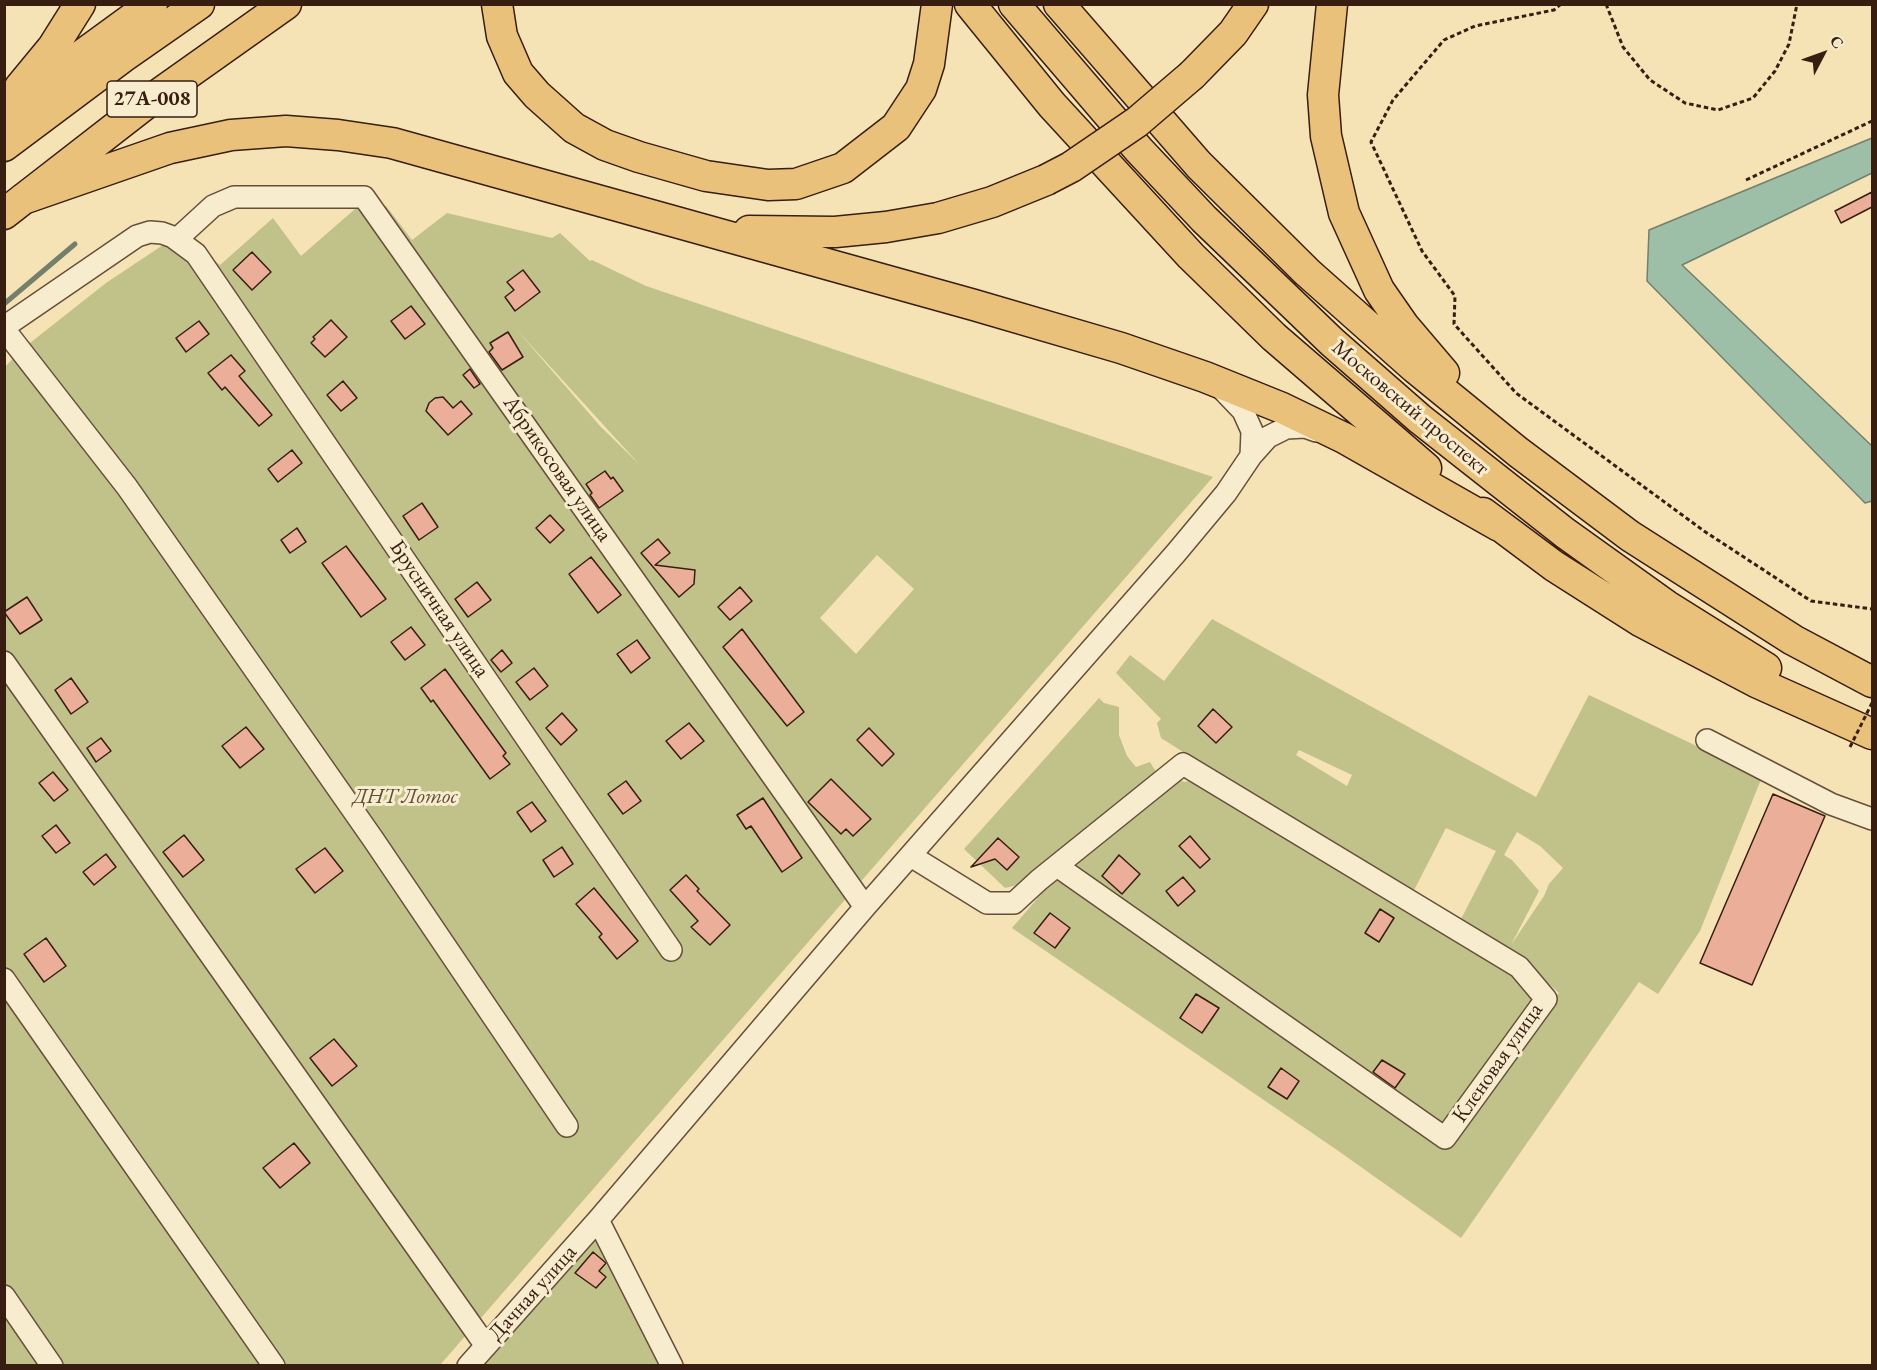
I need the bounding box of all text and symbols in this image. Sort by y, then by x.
north arrow [1793,24,1853,84]
text: С [1825,31,1849,53]
road number: 27А-008 [107,81,197,117]
street label: Московский проспект [1326,335,1494,481]
street label: Абрикосовая улица [497,391,617,547]
street label: Брусничная улица [383,535,495,683]
park label: ДНТ Лотос [353,784,457,810]
street label: Кленовая улица [1447,998,1549,1128]
street label: Дачная улица [483,1240,583,1346]

